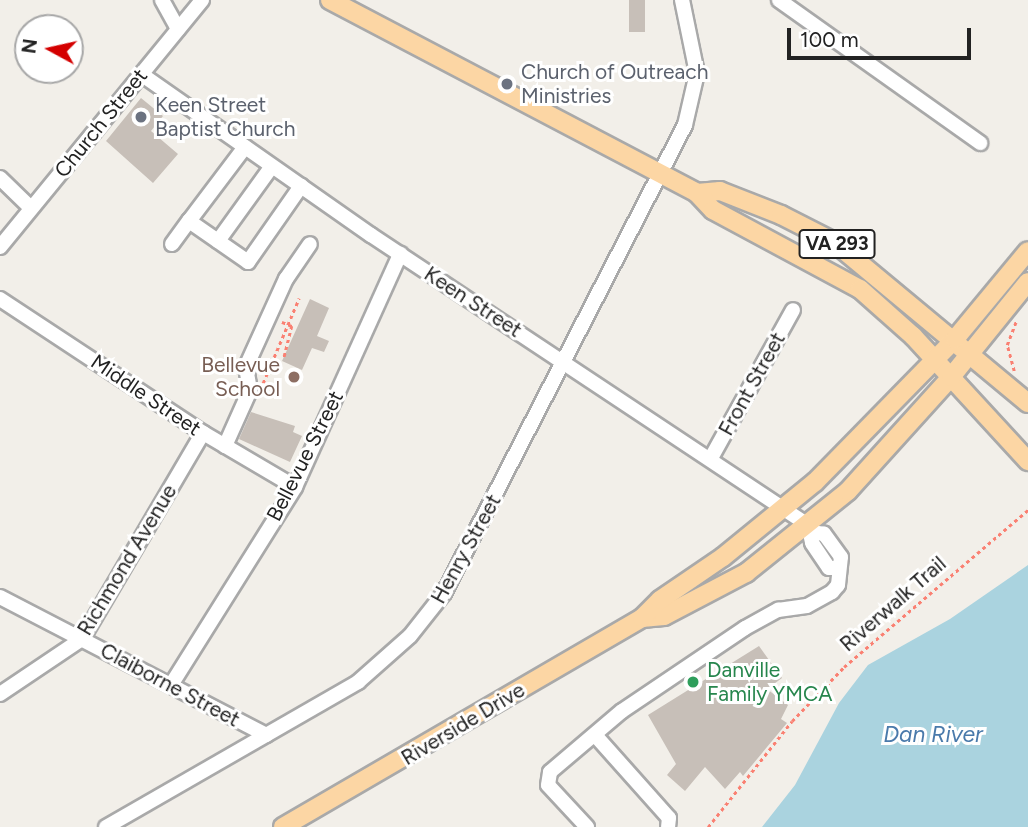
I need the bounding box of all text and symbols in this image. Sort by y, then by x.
north arrow [14,14,84,84]
scale bar [790,14,974,58]
text: 100 m [800,27,859,52]
text: N [17,37,42,55]
place label: Church of Outreach Ministries [521,59,708,109]
street label: Church Street [49,63,153,183]
marker: Church of Outreach Ministries [499,76,515,92]
place label: Keen Street Baptist Church [155,92,295,142]
marker: Keen Street Baptist Church [133,109,149,125]
road number: VA 293 [798,228,876,260]
street label: Keen Street [419,261,527,343]
street label: Front Street [713,328,791,440]
street label: Middle Street [86,349,206,441]
place label: Bellevue School [201,352,280,402]
marker: Bellevue School [286,369,302,385]
street label: Bellevue Street [261,387,349,525]
street label: Richmond Avenue [72,480,182,640]
street label: Henry Street [426,490,506,608]
street label: Riverwalk Trail [835,551,951,657]
street label: Claiborne Street [96,638,244,732]
place label: Danville Family YMCA [707,657,832,707]
marker: Danville Family YMCA [685,674,701,690]
street label: Riverside Drive [397,677,529,771]
water label: Dan River [883,720,983,748]

